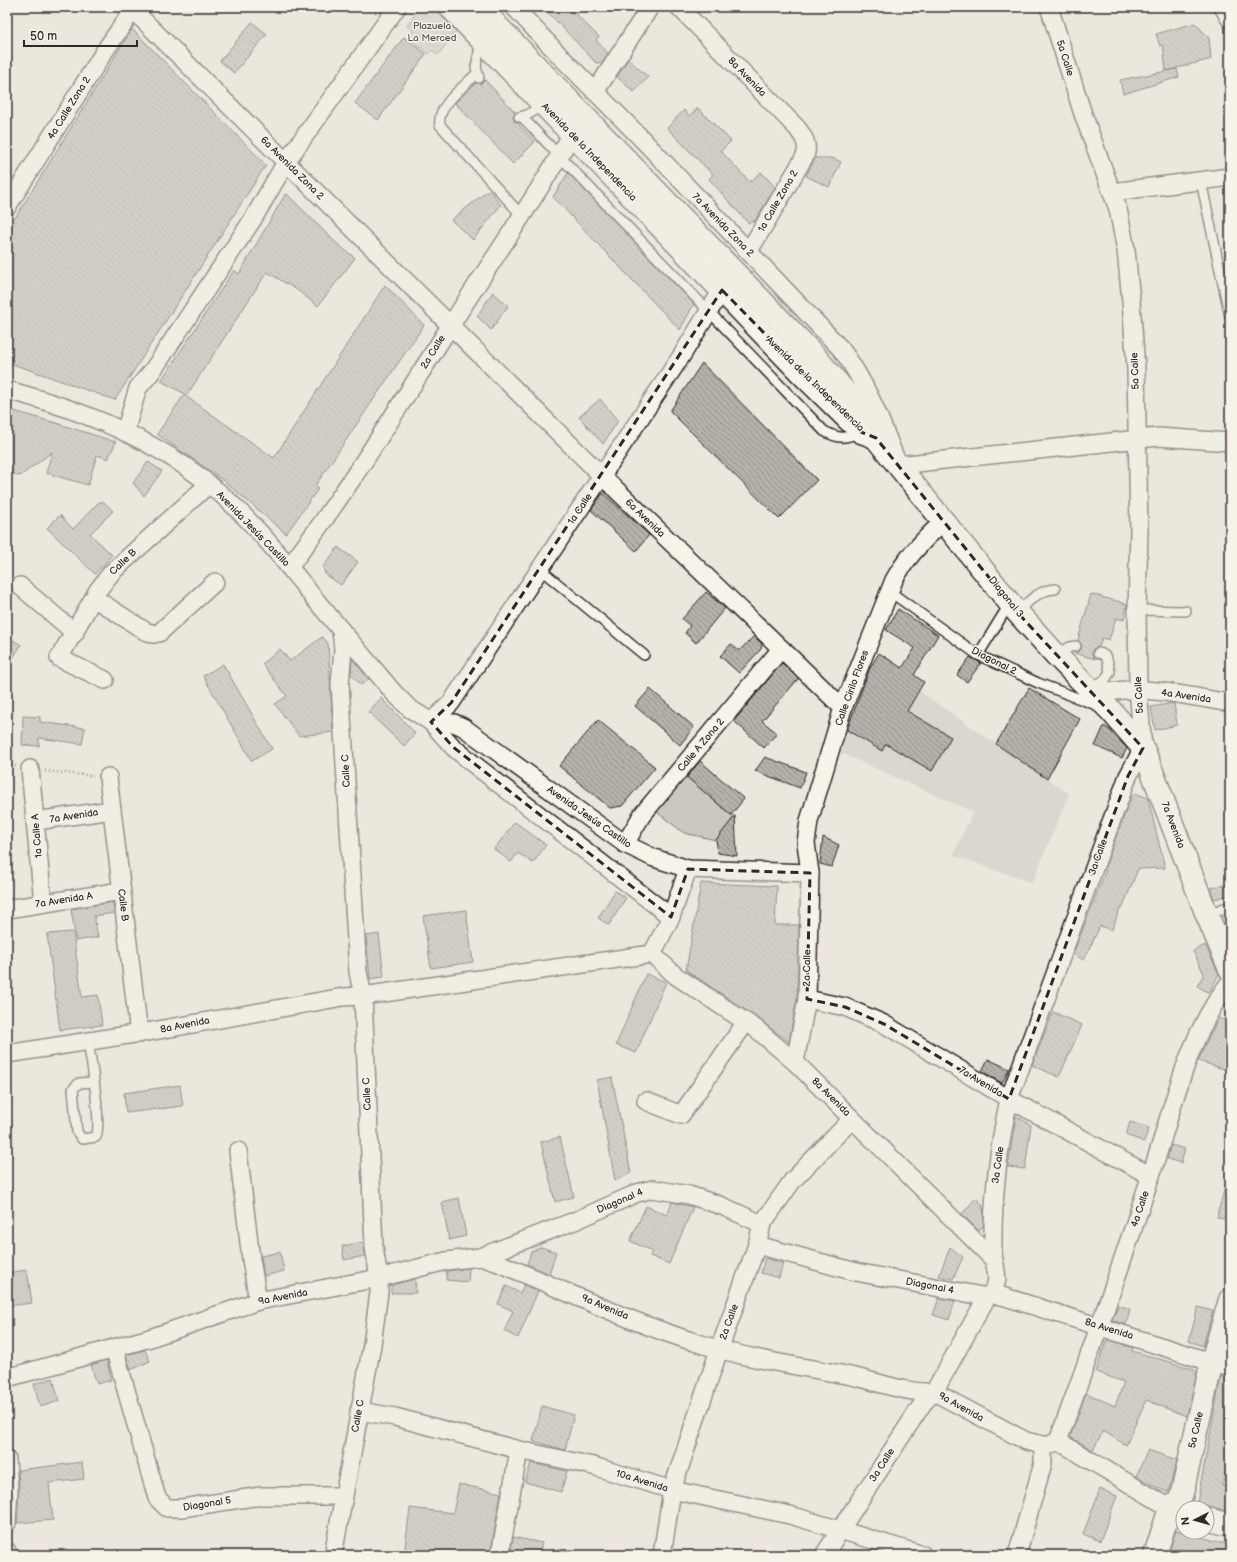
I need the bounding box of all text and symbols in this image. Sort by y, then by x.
park label: Plazuela La Merced [408,20,457,44]
scale bar [24,22,137,48]
text: 50 m [30,29,57,44]
street label: 5a Calle [1054,38,1076,78]
street label: 8a Avenida [725,55,769,99]
street label: 4a Calle Zona 2 [45,74,93,142]
street label: Avenida de la Independencia [539,100,639,204]
street label: 6a Avenida Zona 2 [258,134,326,202]
street label: 1a Calle Zona 2 [755,168,801,234]
street label: 7a Avenida Zona 2 [690,191,756,259]
street label: 2a Calle [418,333,448,371]
street label: Avenida de la Independencia [763,334,867,434]
street label: 5a Calle [1128,352,1142,390]
street label: Avenida Jesús Castillo [214,489,292,569]
street label: 1a Calle [565,491,595,527]
street label: 6a Avenida [623,496,668,540]
street label: Calle B [107,546,139,578]
street label: Diagonal 3 [986,574,1026,620]
street label: Diagonal 2 [969,645,1019,677]
street label: Calle Cirilo Flores [833,648,871,728]
street label: 5a Calle [1132,676,1146,714]
street label: 4a Avenida [1160,687,1212,705]
street label: Calle A Zona 2 [675,716,727,774]
street label: Calle C [339,754,353,788]
street label: Avenida Jesús Castillo [544,783,634,851]
street label: 7a Avenida [1159,800,1188,850]
street label: 7a Avenida [49,806,100,826]
street label: 1a Calle A [29,813,45,859]
street label: 3a Calle [1086,837,1110,877]
street label: Calle B [115,888,131,922]
street label: 7a Avenida A [34,889,94,910]
street label: 2a Calle [801,949,813,987]
street label: 8a Avenida [159,1014,211,1036]
street label: 7a Avenida [957,1064,1005,1100]
street label: 8a Avenida [809,1075,853,1119]
street label: Calle C [360,1077,374,1111]
street label: 3a Calle [989,1145,1007,1184]
street label: Diagonal 4 [595,1186,645,1216]
street label: 4a Calle [1128,1189,1152,1229]
street label: Diagonal 4 [905,1275,955,1297]
street label: 9a Avenida [257,1286,309,1308]
street label: 9a Avenida [580,1292,631,1322]
street label: 2a Calle [717,1302,741,1342]
street label: 8a Avenida [1083,1316,1135,1342]
street label: 9a Avenida [936,1390,986,1425]
street label: Calle C [349,1399,367,1433]
street label: 5a Calle [1186,1410,1206,1449]
street label: 3a Calle [867,1446,897,1484]
street label: 10a Avenida [614,1467,670,1495]
street label: Diagonal 5 [182,1494,232,1514]
north arrow [1175,1500,1215,1540]
text: N [1179,1516,1192,1526]

